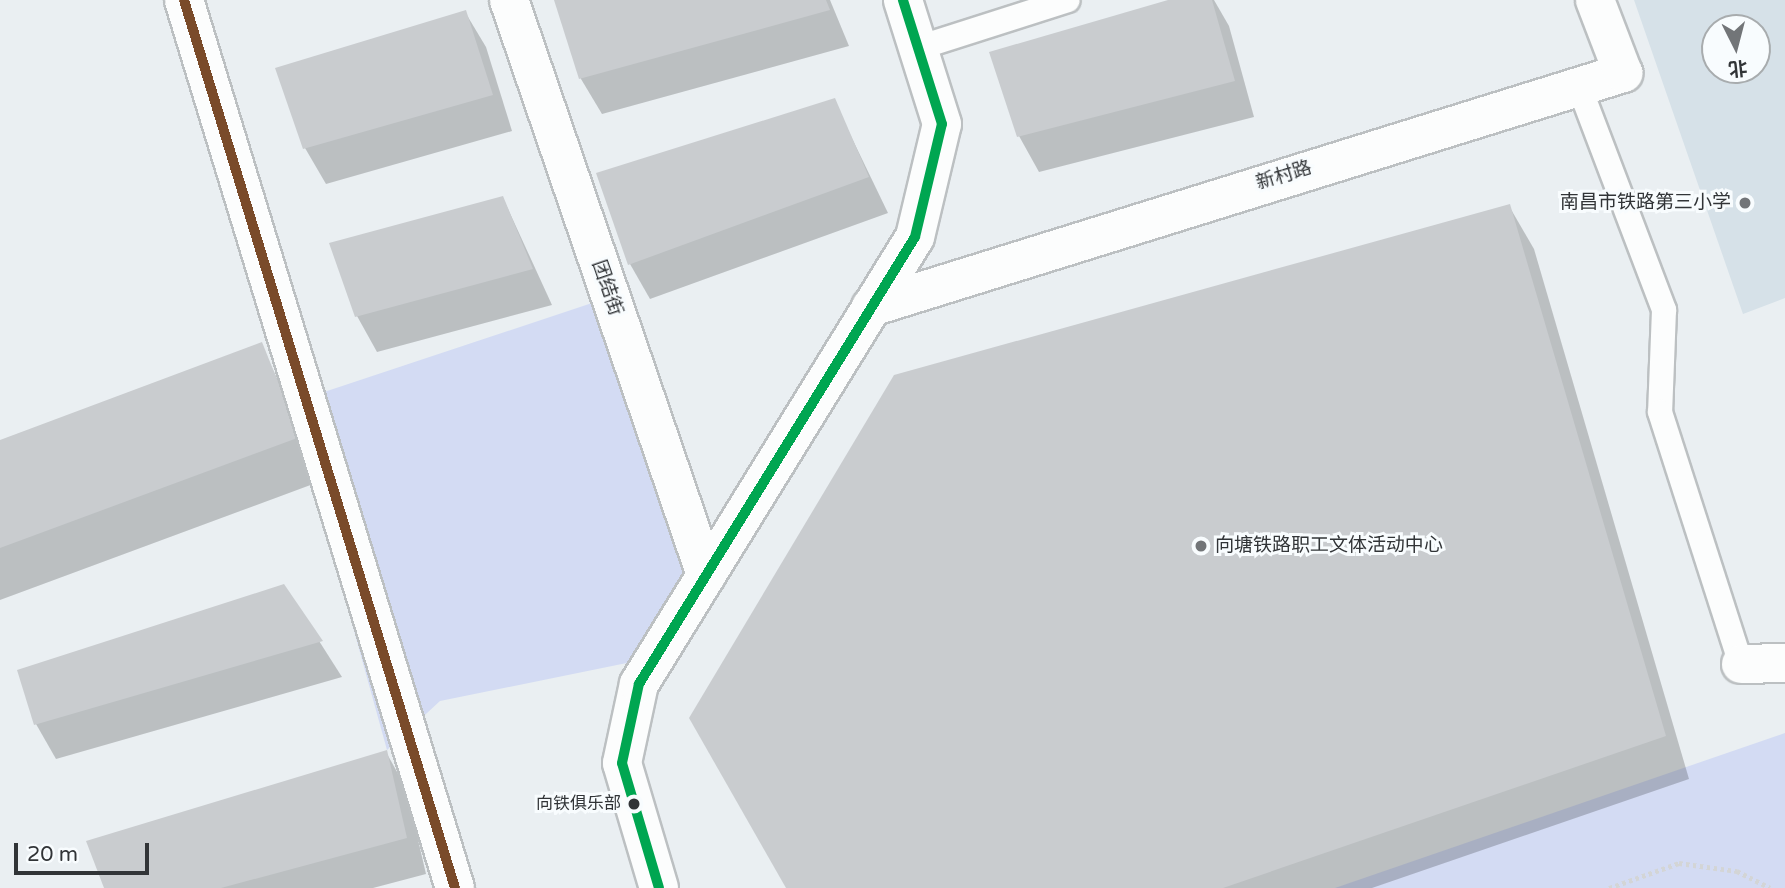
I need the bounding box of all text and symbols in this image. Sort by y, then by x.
north arrow [1701,14,1771,84]
text: 北 [1727,56,1749,80]
street label: 新村路 [1253,157,1315,195]
place label: 南昌市铁路第三小学 [1560,192,1731,214]
marker: 南昌市铁路第三小学 [1737,195,1753,211]
street label: 团结街 [587,257,627,319]
place label: 向塘铁路职工文体活动中心 [1215,535,1443,557]
marker: 向塘铁路职工文体活动中心 [1193,538,1209,554]
place label: 向铁俱乐部 [536,794,621,814]
marker: 向铁俱乐部 [627,797,641,811]
scale bar [18,828,152,872]
text: 20 m [27,842,78,867]

